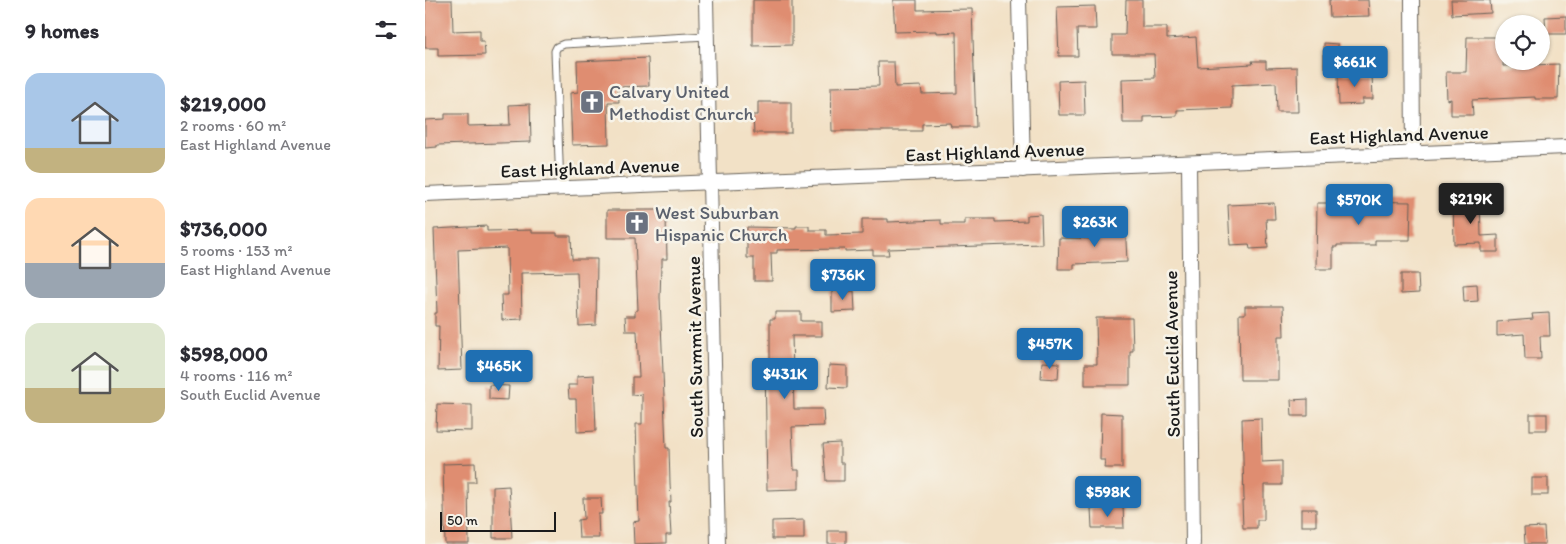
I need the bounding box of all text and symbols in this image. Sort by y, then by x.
map controls [1495,15,1550,70]
button: locate [1495,15,1550,70]
icon: filters [372,16,400,44]
text: 9 homes [25,18,99,43]
pin: $661K [1320,46,1390,88]
text: $661K [1334,52,1376,71]
place label: Calvary United Methodist Church [609,80,754,125]
church icon: Calvary United Methodist Church [579,89,605,115]
text: $219,000 [180,91,266,116]
icon: home [65,93,125,153]
text: 2 rooms · 60 m² [180,116,286,135]
street label: East Highland Avenue [1309,120,1489,150]
text: East Highland Avenue [180,135,331,154]
street label: East Highland Avenue [905,137,1085,167]
street label: East Highland Avenue [500,153,680,183]
pin: $219K [1436,182,1506,225]
pin: $570K [1324,184,1394,226]
text: $219K [1450,189,1492,208]
text: $570K [1337,190,1381,209]
place label: West Suburban Hispanic Church [655,201,788,246]
pin: $263K [1060,206,1130,248]
church icon: West Suburban Hispanic Church [624,210,650,236]
text: $263K [1073,212,1117,231]
text: $736,000 [180,216,267,241]
icon: home [65,218,125,278]
text: 5 rooms · 153 m² [180,241,292,260]
street label: South Summit Avenue [682,256,708,438]
pin: $736K [808,258,878,301]
text: East Highland Avenue [180,260,331,279]
text: $736K [821,265,865,284]
street label: South Euclid Avenue [1159,270,1185,438]
pin: $457K [1015,328,1085,370]
text: $457K [1028,334,1072,353]
text: $598,000 [180,341,268,366]
icon: home [65,343,125,403]
pin: $465K [464,350,534,392]
text: $465K [477,356,521,375]
pin: $431K [750,358,820,400]
text: $431K [763,364,807,383]
text: 4 rooms · 116 m² [180,366,292,385]
text: South Euclid Avenue [180,385,321,404]
pin: $598K [1073,476,1143,518]
text: $598K [1086,482,1130,501]
scale bar [440,509,556,532]
text: 50 m [447,512,478,529]

